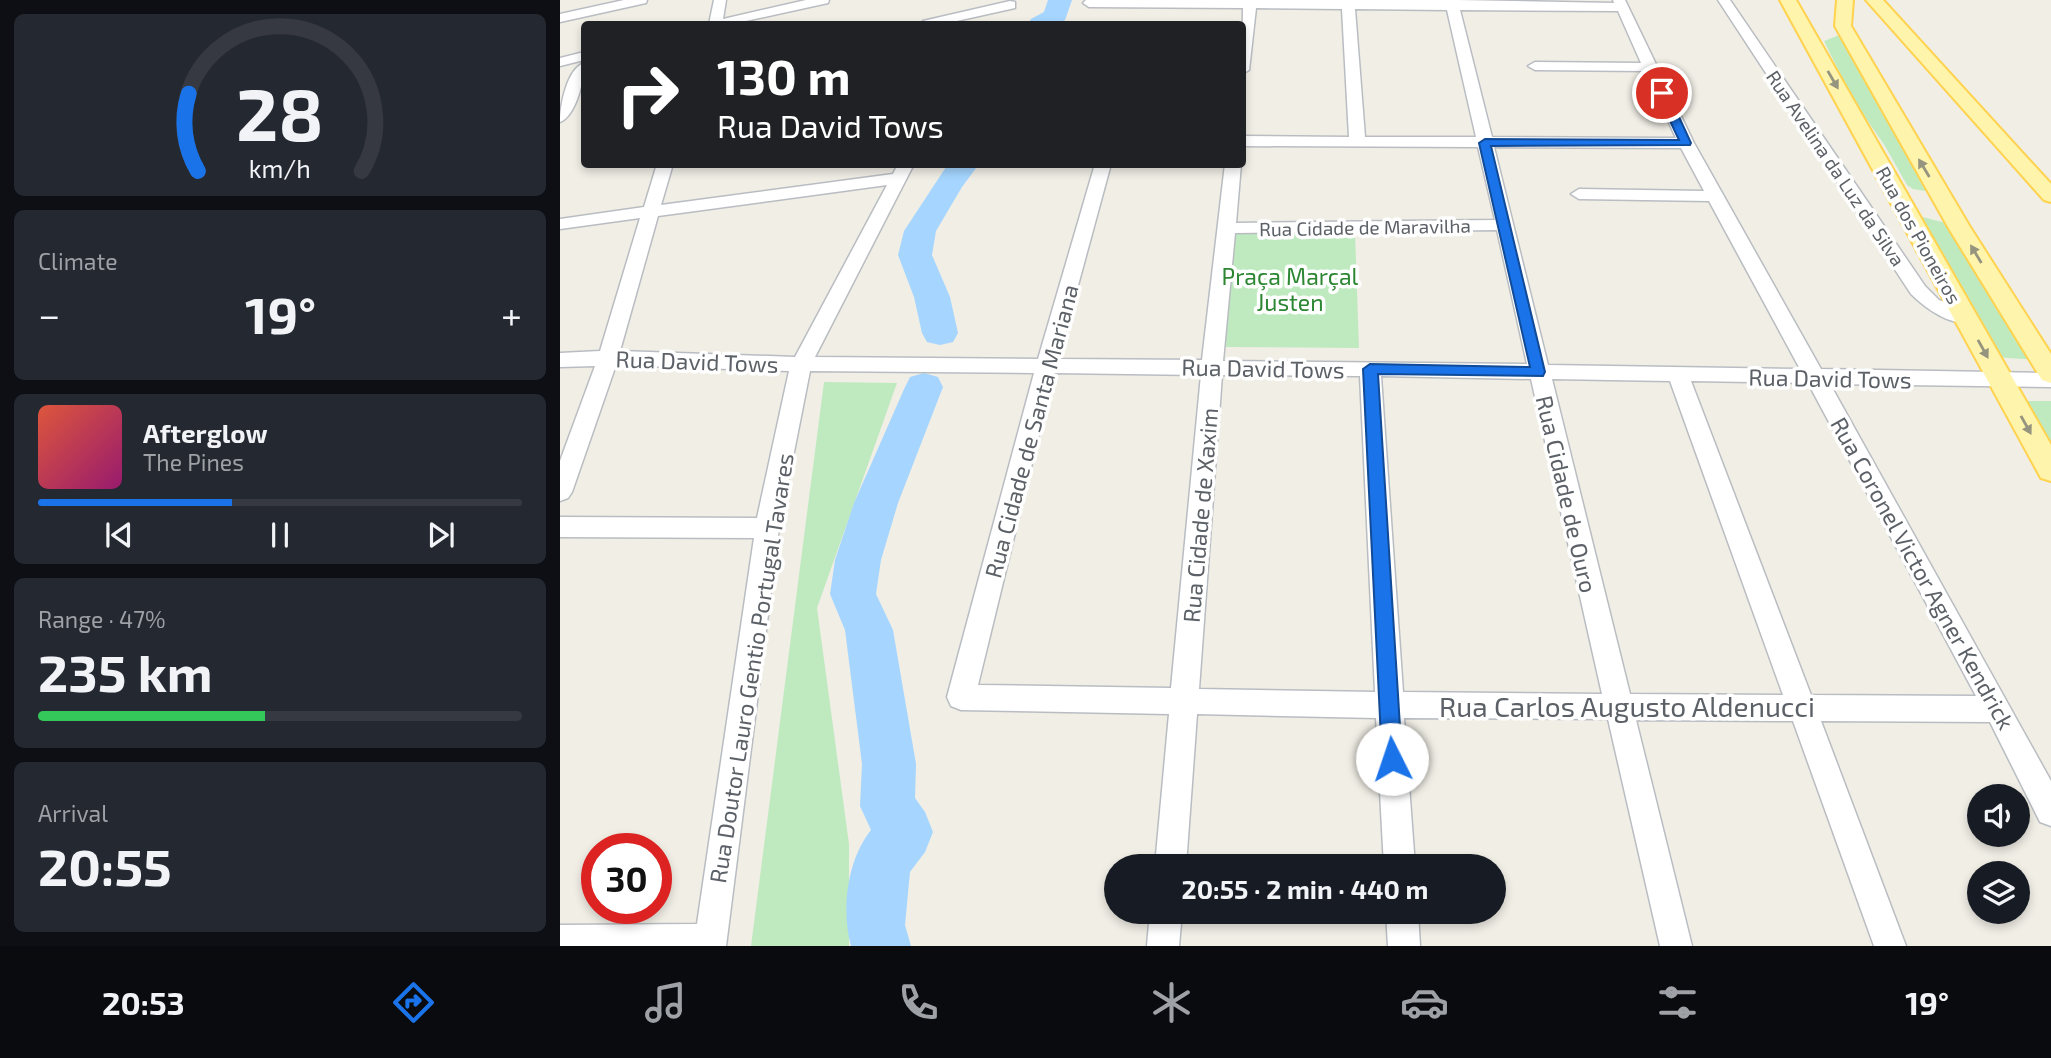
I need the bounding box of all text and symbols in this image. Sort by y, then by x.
text: 130 m [717,46,851,105]
icon: right [602,49,693,140]
pin [1632,63,1692,123]
street label: Rua Avelina da Luz da Silva [1762,66,1910,270]
text: 28 [236,68,324,156]
one-way arrow [1827,71,1839,90]
icon: arrive [1643,74,1681,112]
text: Rua David Tows [717,106,944,144]
text: km/h [249,153,311,183]
one-way arrow [1918,159,1931,178]
street label: Rua dos Pioneiros [1872,162,1966,308]
street label: Rua Cidade de Maravilha [1259,214,1471,240]
one-way arrow [1969,244,1982,263]
text: Climate [38,247,118,275]
park label: Praça Marçal Justen [1222,262,1359,316]
street label: Rua Cidade de Santa Mariana [978,281,1084,581]
text: 19° [245,282,316,344]
text: − [38,291,60,337]
text: + [501,291,522,337]
one-way arrow [1977,339,1989,359]
street label: Rua David Tows [615,344,779,378]
street label: Rua David Tows [1181,353,1345,383]
street label: Rua David Tows [1748,363,1912,393]
street label: Rua Cidade de Ouro [1531,393,1603,595]
street label: Rua Cidade de Xaxim [1177,406,1223,624]
street label: Rua Coronel Victor Agner Kendrick [1825,412,2021,734]
one-way arrow [2020,415,2032,434]
text: Afterglow [143,417,268,448]
text: The Pines [143,448,244,476]
street label: Rua Doutor Lauro Gentio Portugal Tavares [703,451,799,885]
icon: previous [100,516,138,554]
icon: pause [261,516,299,554]
icon: next [422,516,460,554]
text: Range · 47% [38,605,165,633]
text: 235 km [38,640,213,702]
street label: Rua Carlos Augusto Aldenucci [1439,689,1815,723]
position arrow [1355,722,1429,796]
map controls [1967,784,2030,924]
button: sound [1967,784,2030,847]
text: Arrival [38,799,108,827]
speed limit sign: 30 [581,833,672,924]
text: 20:55 [38,834,172,896]
button: layers [1967,861,2030,924]
text: 20:55 · 2 min · 440 m [1182,873,1428,904]
icon: directions [389,978,438,1027]
icon: music [641,978,690,1027]
icon: phone [894,978,943,1027]
icon: climate [1147,978,1196,1027]
icon: car [1400,978,1449,1027]
icon: filters [1653,978,1702,1027]
text: 20:53 [102,983,185,1021]
text: 19° [1905,983,1949,1021]

